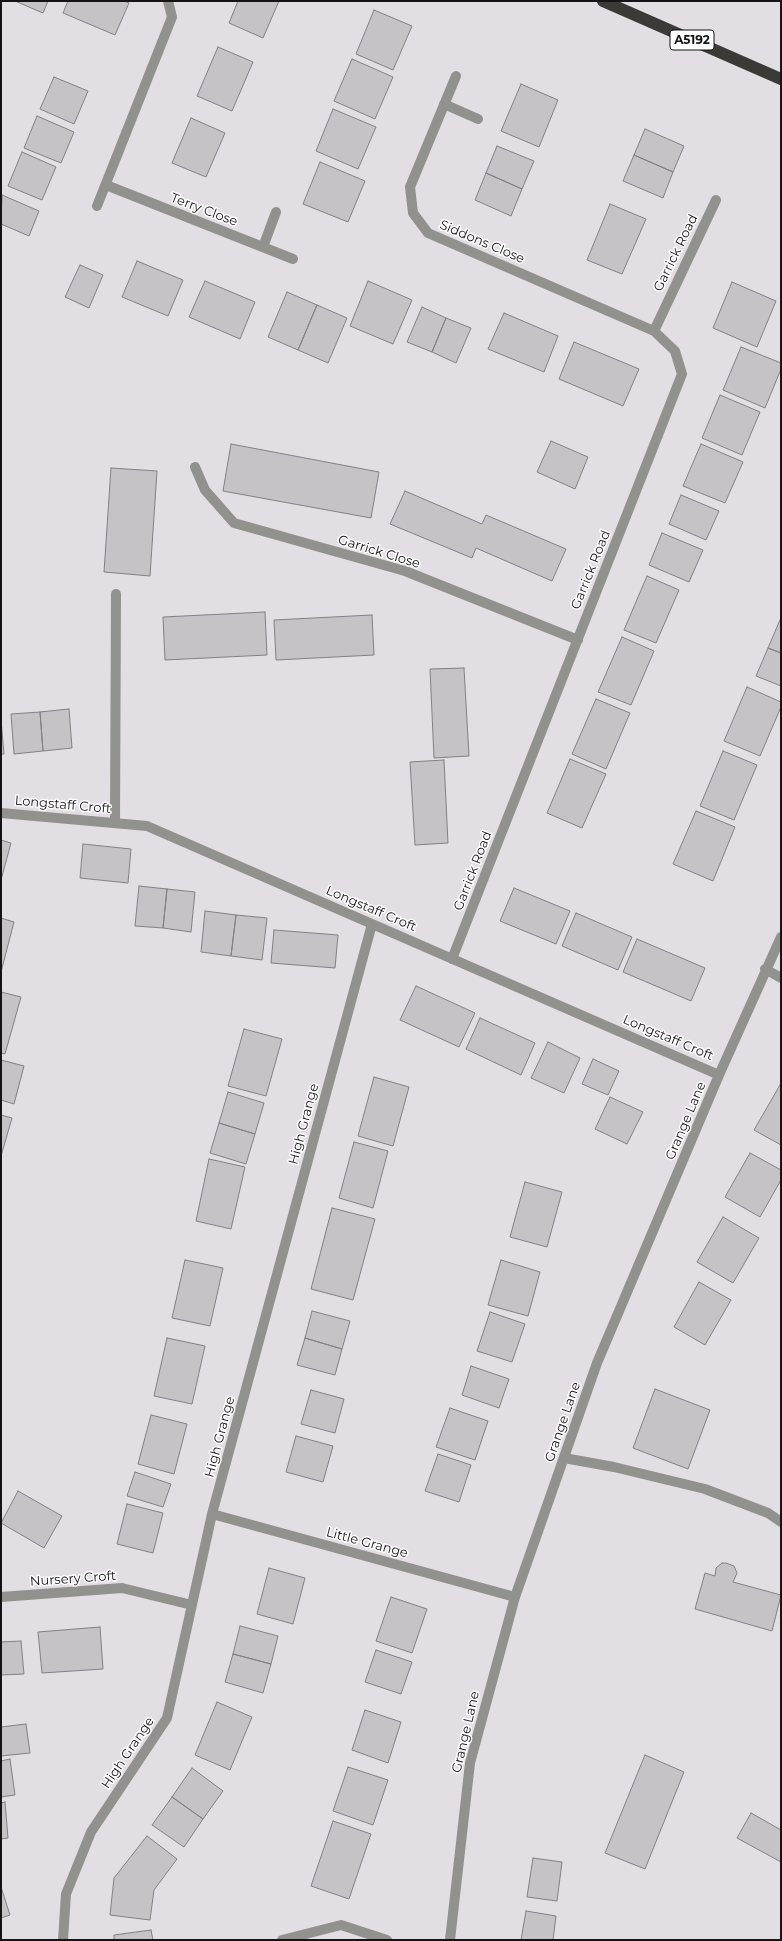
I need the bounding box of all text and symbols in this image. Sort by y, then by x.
road number: A5192 [670,30,714,50]
street label: Terry Close [168,190,240,230]
street label: Garrick Road [651,212,701,294]
street label: Siddons Close [437,217,527,267]
street label: Garrick Road [568,528,614,612]
street label: Garrick Close [336,532,422,572]
street label: Longstaff Croft [14,793,112,817]
street label: Garrick Road [451,829,495,913]
street label: Longstaff Croft [323,883,419,935]
street label: Longstaff Croft [620,1012,716,1064]
street label: Grange Lane [663,1080,709,1162]
street label: High Grange [286,1082,322,1166]
street label: Grange Lane [542,1380,584,1464]
street label: High Grange [202,1395,238,1479]
street label: Little Grange [324,1525,410,1561]
street label: Nursery Croft [29,1568,117,1590]
street label: Grange Lane [449,1690,483,1774]
street label: High Grange [98,1714,158,1792]

